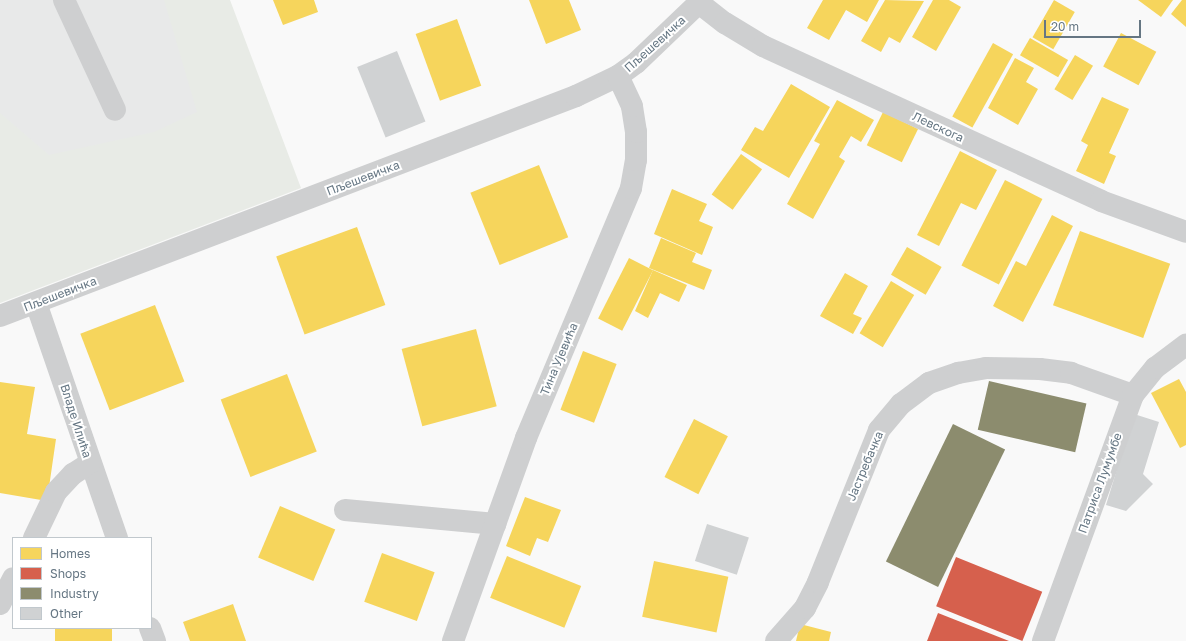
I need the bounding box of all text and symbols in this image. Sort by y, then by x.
scale bar [1046,12,1143,38]
street label: Пљешевичка [622,13,688,75]
text: 20 m [1051,19,1079,34]
street label: Левскога [910,109,966,145]
street label: Пљешевичка [324,157,402,199]
street label: Пљешевичка [21,273,99,315]
street label: Тина Ујевића [537,321,581,397]
street label: Владе Илића [57,382,95,460]
street label: Јастребачка [844,429,886,503]
street label: Патриса Лумумбе [1075,431,1125,535]
legend [12,537,152,629]
text: Homes [50,546,90,561]
text: Shops [50,566,86,581]
text: Industry [50,586,99,601]
text: Other [50,606,83,621]

